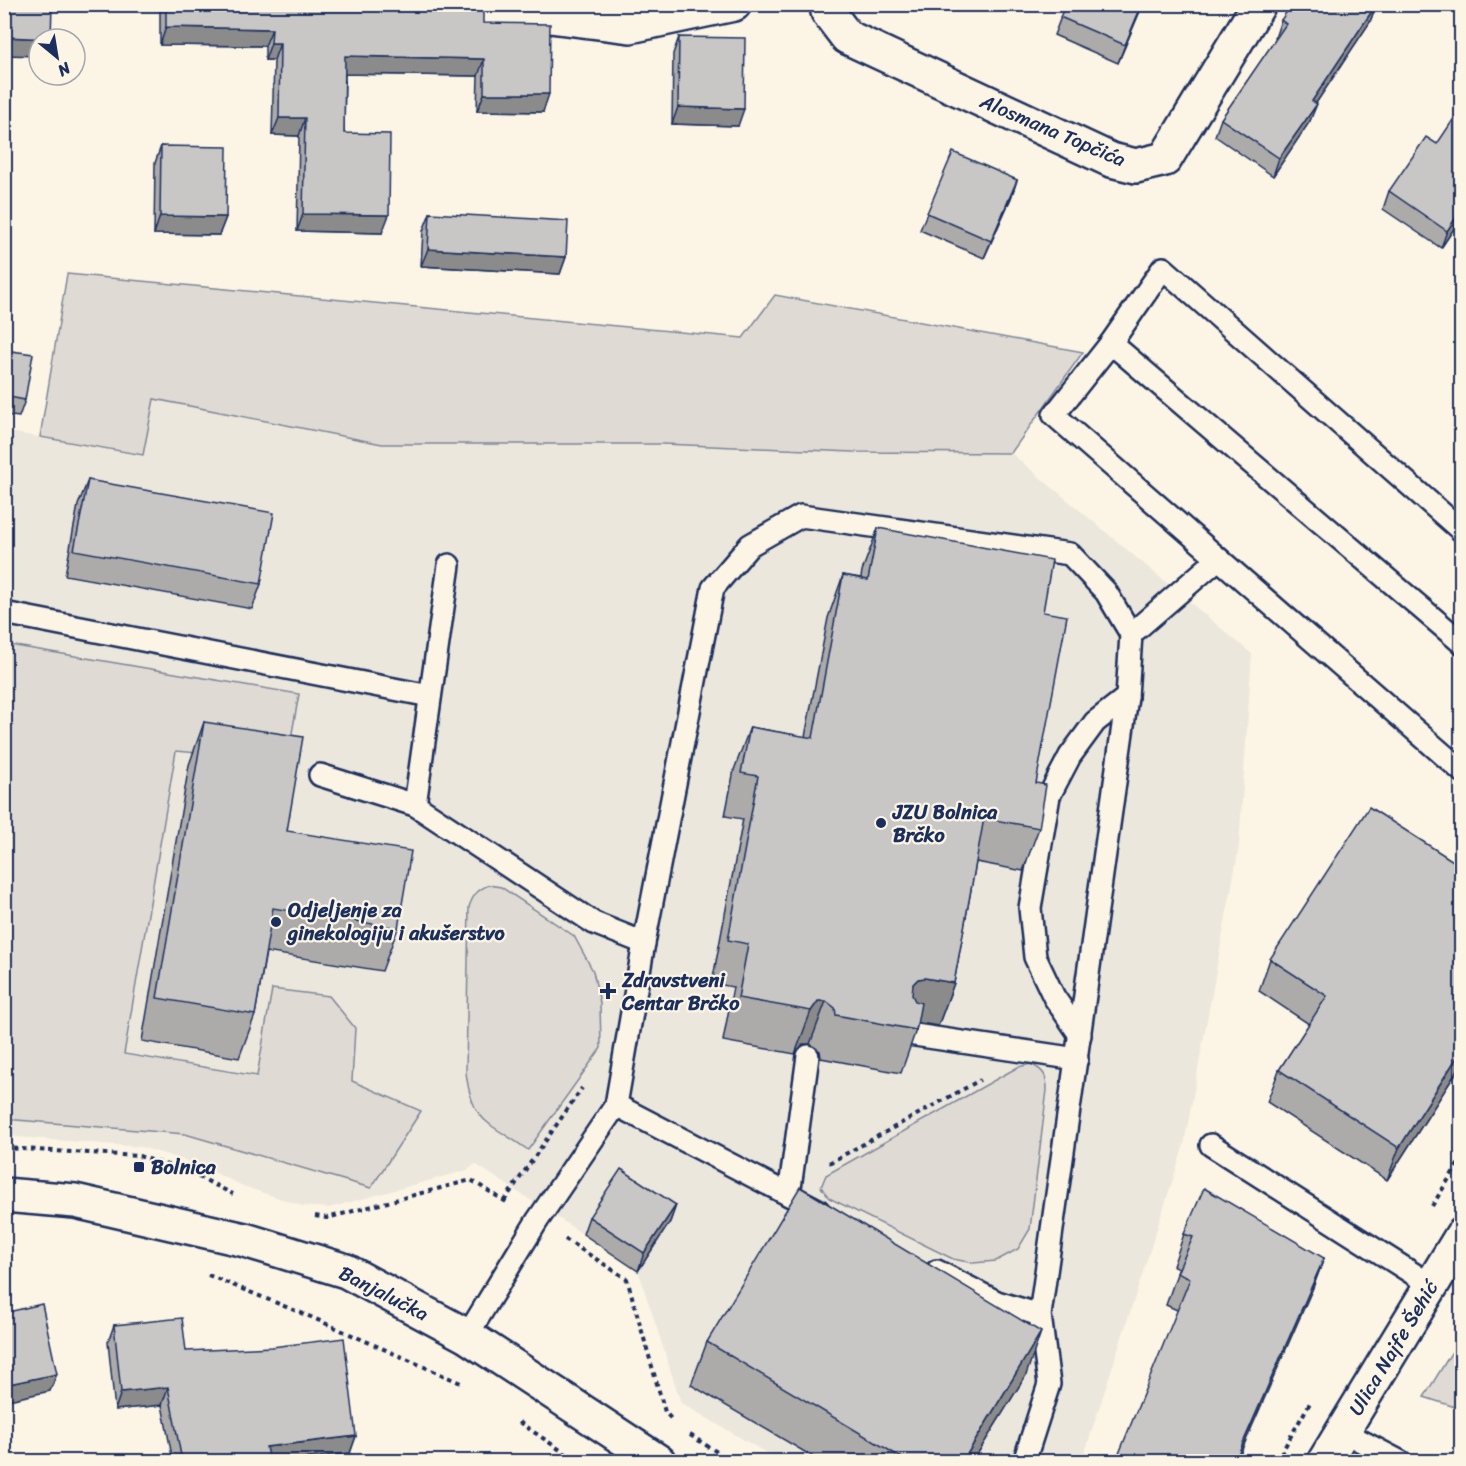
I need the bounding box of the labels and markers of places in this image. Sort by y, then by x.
place label: JZU Bolnica Brčko [892,795,998,853]
marker: JZU Bolnica Brčko [874,816,888,830]
place label: Odjeljenje za ginekologiju i akušerstvo [286,893,505,951]
marker: Odjeljenje za ginekologiju i akušerstvo [269,915,283,929]
place label: Zdravstveni Centar Brčko [621,963,740,1021]
marker: Zdravstveni Centar Brčko [599,982,617,1000]
place label: Bolnica [151,1150,217,1185]
marker: Bolnica [132,1160,146,1174]

